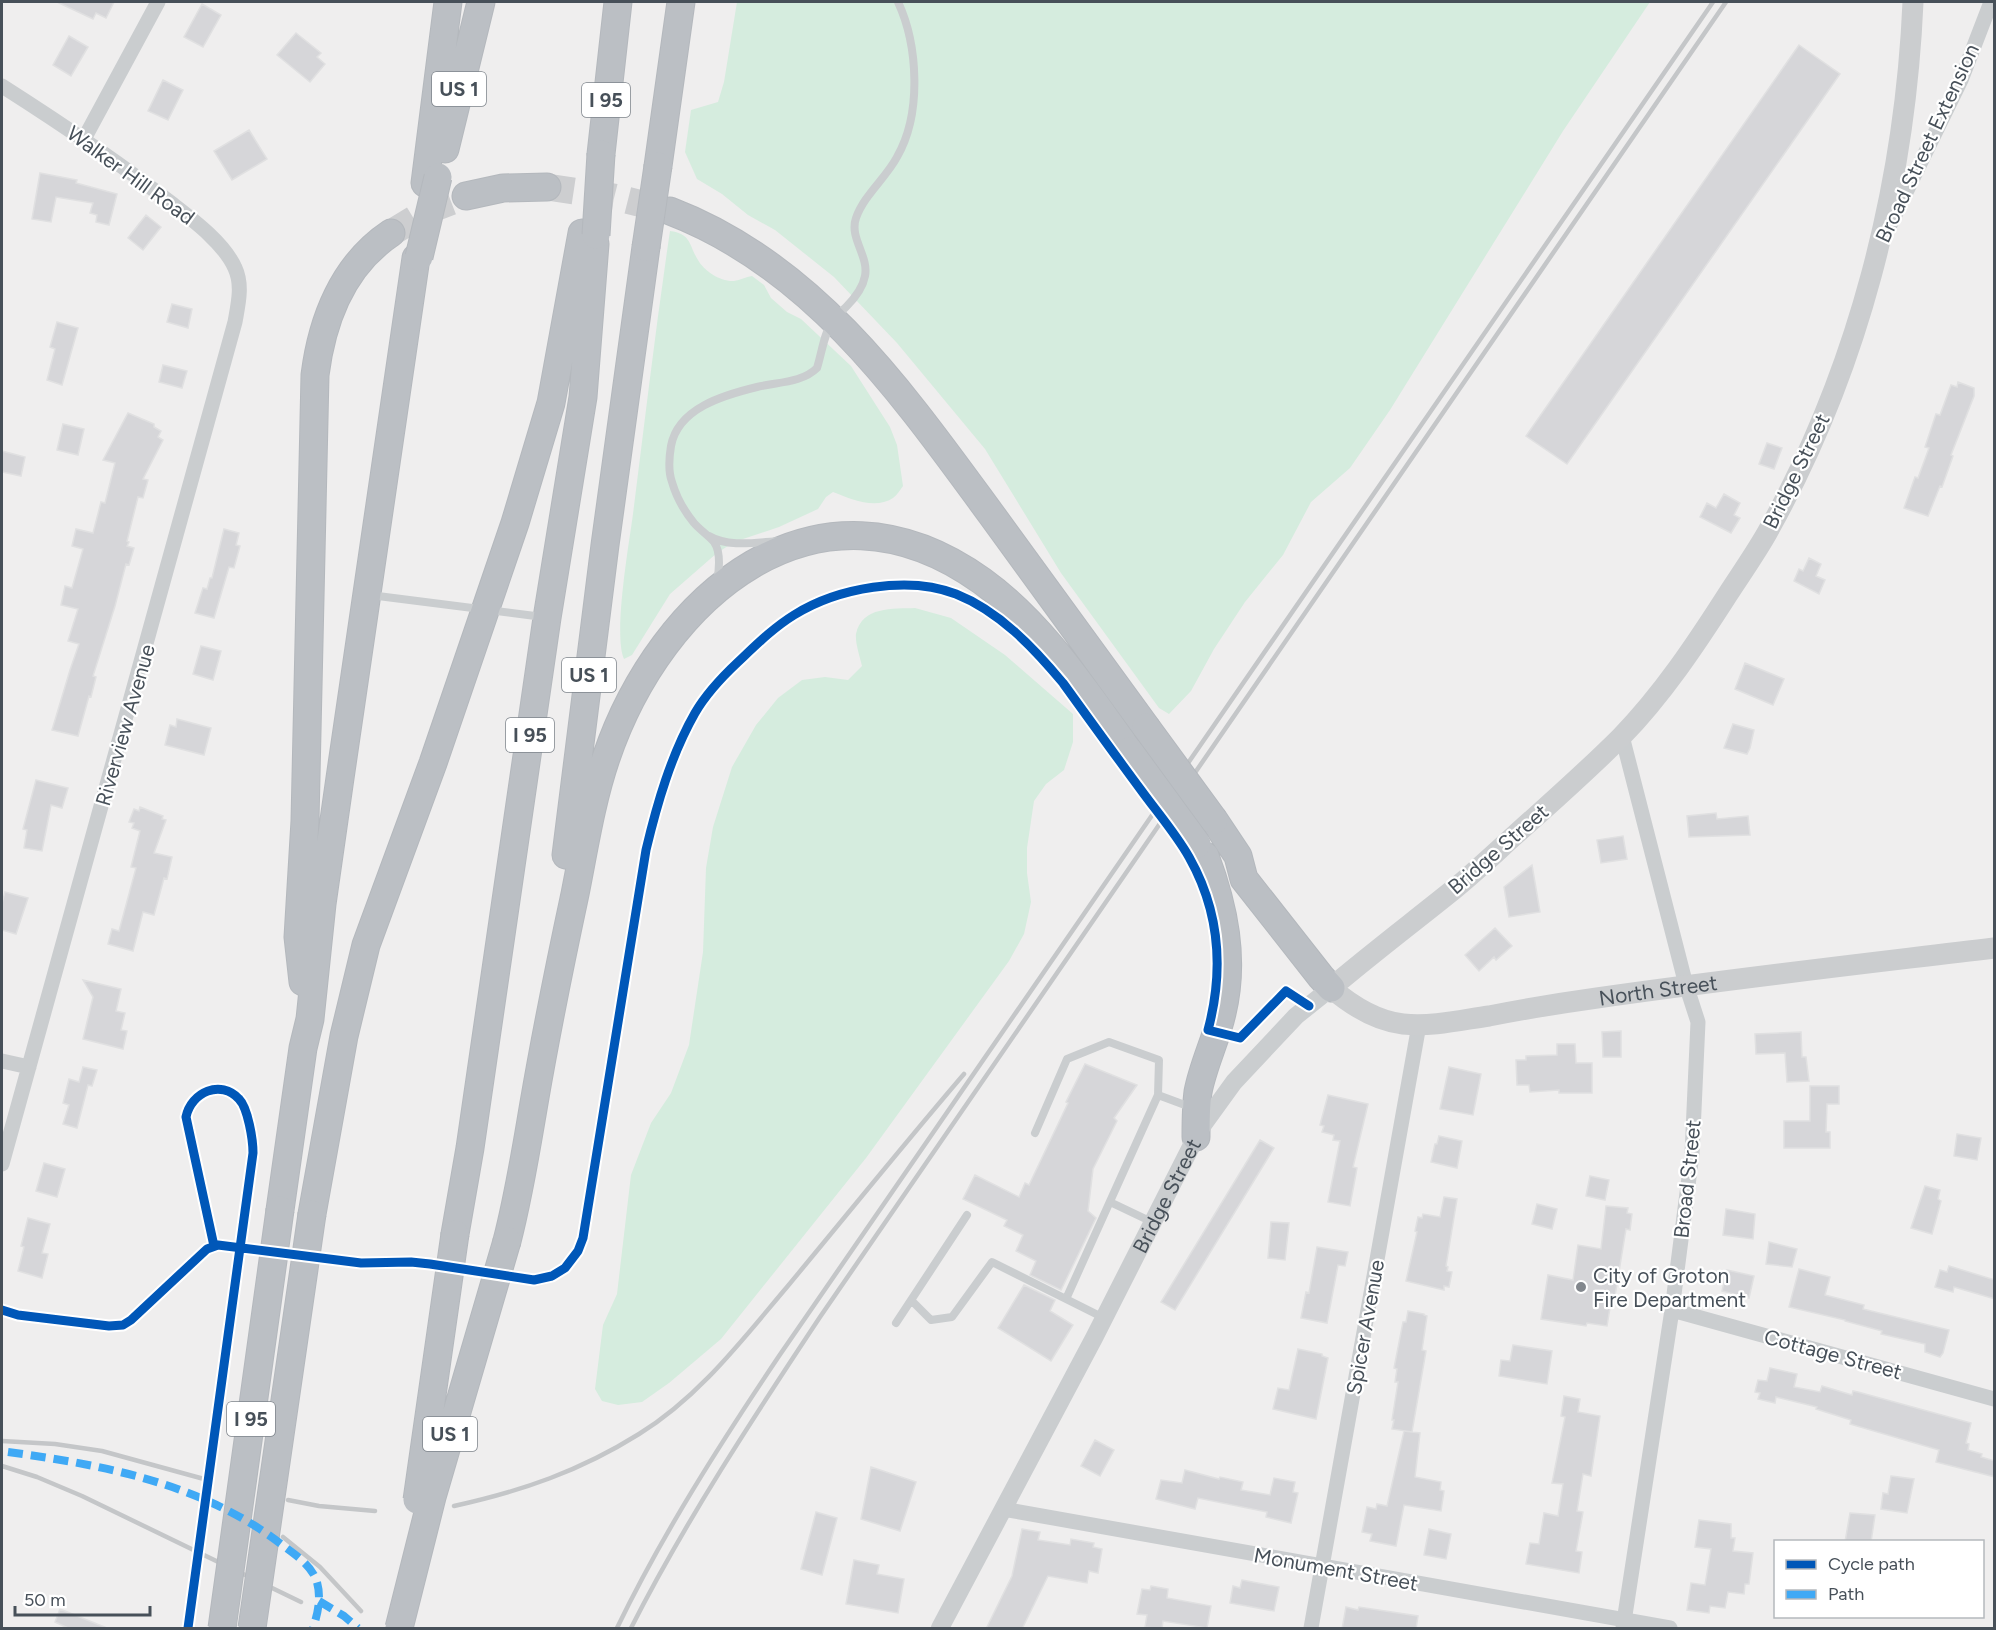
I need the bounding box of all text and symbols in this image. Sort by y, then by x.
street label: Broad Street Extension [1870,40,1984,246]
road number: US 1 [432,72,486,106]
road number: I 95 [582,83,630,117]
street label: Walker Hill Road [62,120,200,230]
street label: Bridge Street [1757,409,1835,533]
street label: Riverview Avenue [90,641,160,809]
road number: US 1 [562,658,616,692]
road number: I 95 [506,718,554,752]
street label: Bridge Street [1443,799,1553,899]
street label: North Street [1597,969,1719,1010]
street label: Broad Street [1668,1118,1706,1240]
street label: Bridge Street [1127,1134,1206,1257]
street label: Spicer Avenue [1341,1258,1389,1396]
place label: City of Groton Fire Department [1593,1263,1746,1312]
marker: City of Groton Fire Department [1574,1280,1588,1294]
street label: Cottage Street [1761,1324,1905,1384]
road number: I 95 [227,1402,275,1436]
road number: US 1 [423,1417,477,1451]
legend [1774,1540,1984,1618]
street label: Monument Street [1252,1542,1420,1596]
text: Cycle path [1828,1553,1915,1575]
scale bar [15,1579,150,1617]
text: Path [1828,1583,1864,1605]
text: 50 m [24,1589,66,1611]

